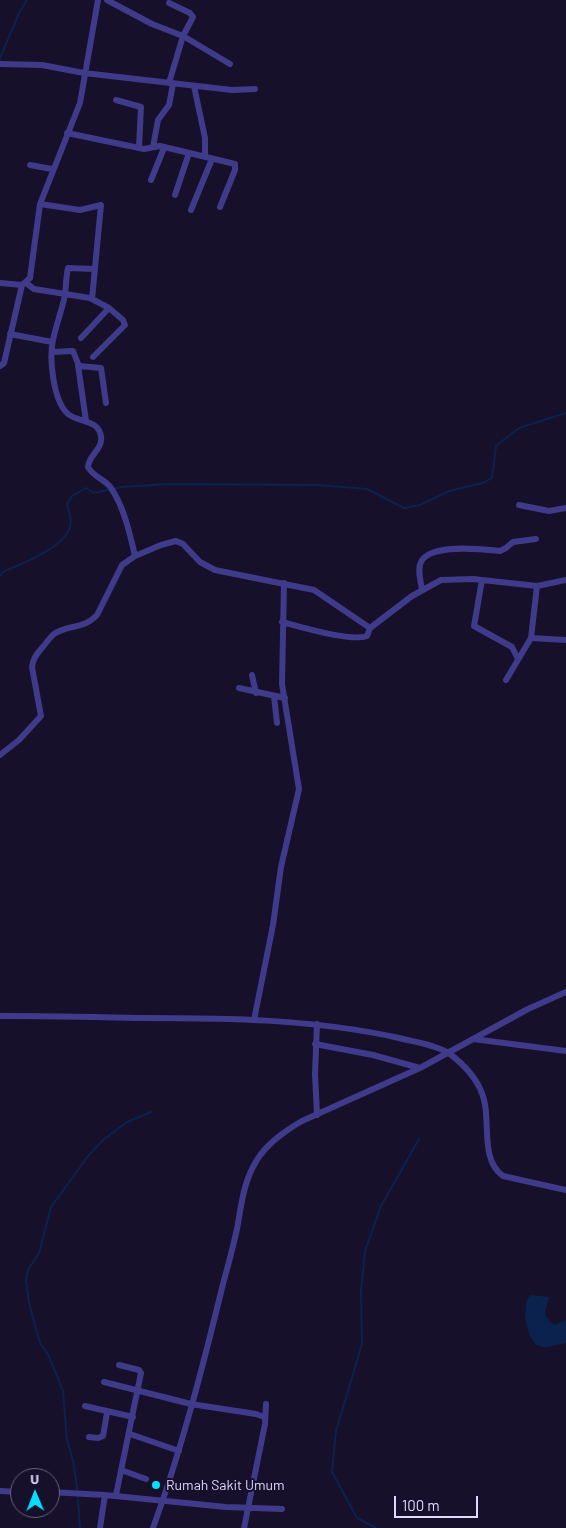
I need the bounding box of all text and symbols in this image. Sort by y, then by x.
north arrow [10,1468,60,1518]
text: U [30,1470,39,1487]
place label: Rumah Sakit Umum [166,1477,285,1493]
marker: Rumah Sakit Umum [150,1479,162,1491]
scale bar [396,1486,480,1518]
text: 100 m [402,1496,440,1514]

